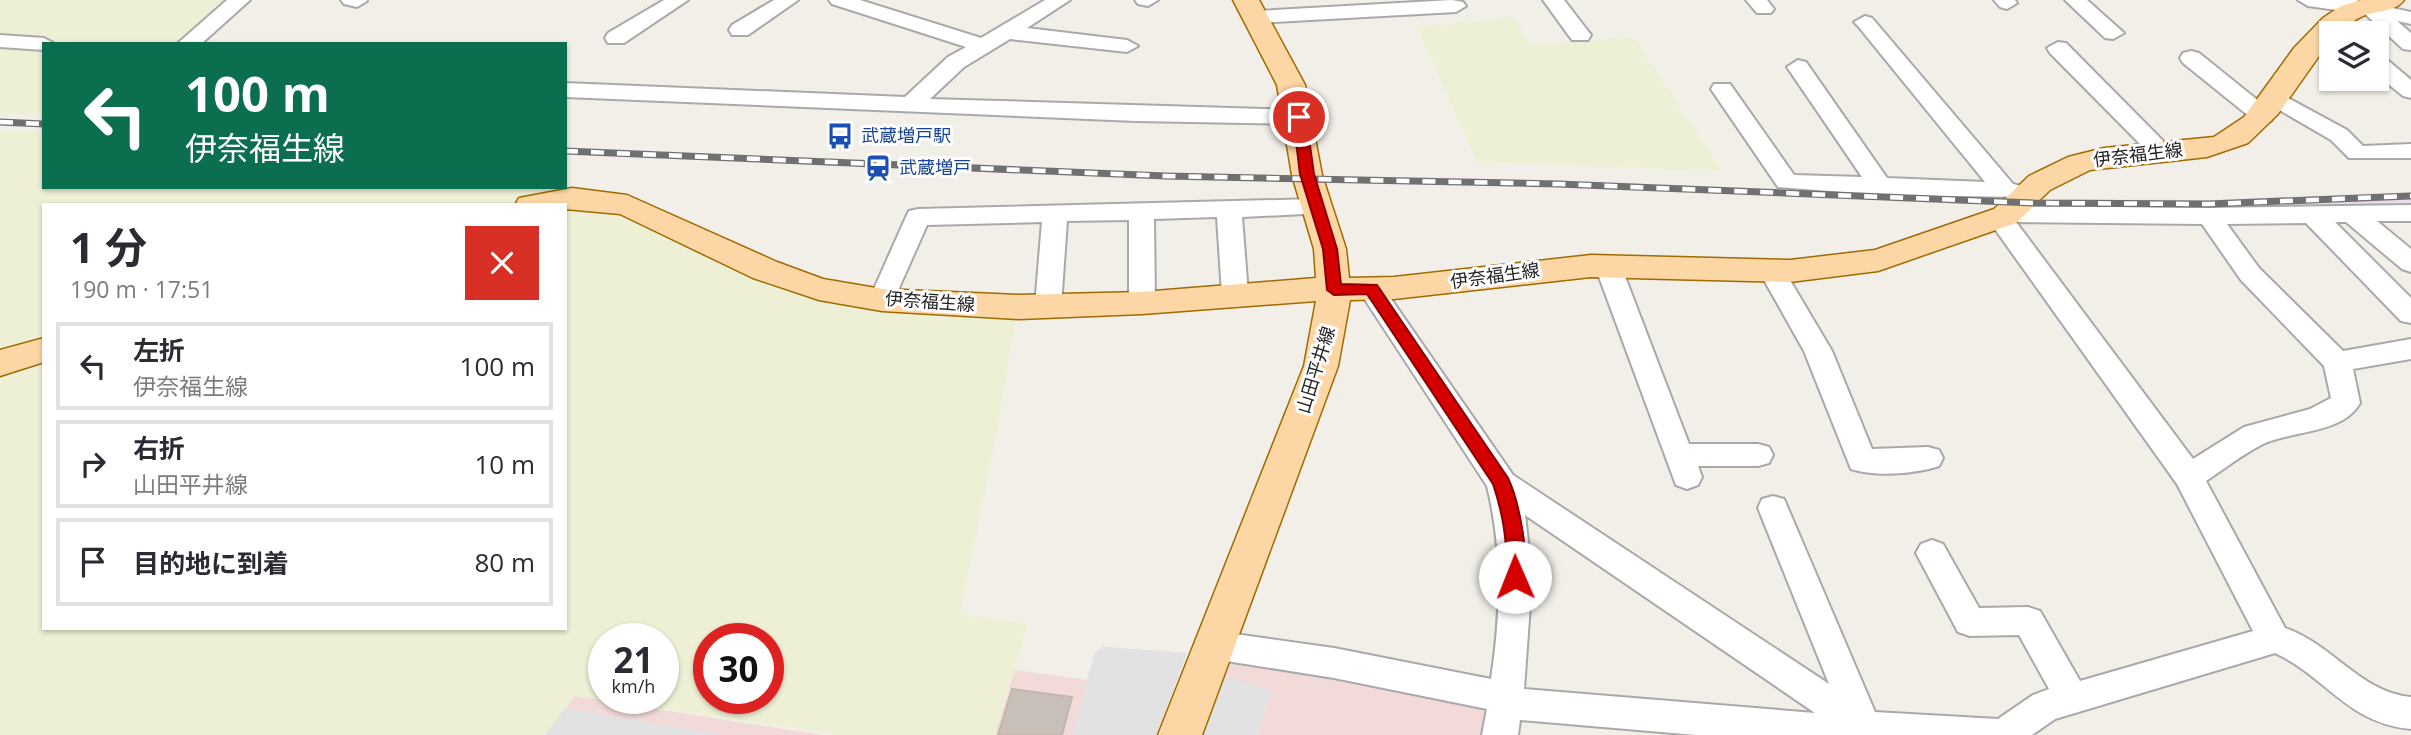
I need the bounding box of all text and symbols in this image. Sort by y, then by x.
map controls [2319,21,2389,91]
button: layers [2319,21,2389,91]
text: 100 m [185,60,330,126]
icon: left [70,70,161,161]
pin [1269,87,1329,147]
icon: arrive [1280,98,1318,136]
bus stop icon: 武蔵増戸駅 [825,121,855,151]
place label: 武蔵増戸駅 [861,123,951,147]
text: 伊奈福生線 [185,126,345,169]
street label: 伊奈福生線 [2092,137,2184,171]
station icon: 武蔵増戸 [863,153,893,183]
place label: 武蔵増戸 [899,155,971,179]
text: 1 分 [70,218,147,275]
button: close [465,226,539,300]
street label: 伊奈福生線 [1449,257,1541,293]
text: 190 m · 17:51 [70,273,213,305]
street label: 伊奈福生線 [884,286,976,316]
street label: 山田平井線 [1290,323,1340,416]
text: 左折 [133,332,185,368]
icon: left [74,347,112,385]
text: 100 m [460,348,535,384]
text: 伊奈福生線 [133,370,248,402]
text: 右折 [133,430,185,466]
icon: right [74,445,112,483]
text: 10 m [474,446,535,482]
text: 山田平井線 [133,468,248,500]
position arrow [1478,540,1552,614]
icon: arrive [74,543,112,581]
text: 80 m [474,544,535,580]
text: 目的地に到着 [133,545,289,581]
speed limit sign: 30 [693,623,784,714]
text: 21 [613,636,654,683]
text: km/h [612,674,655,698]

